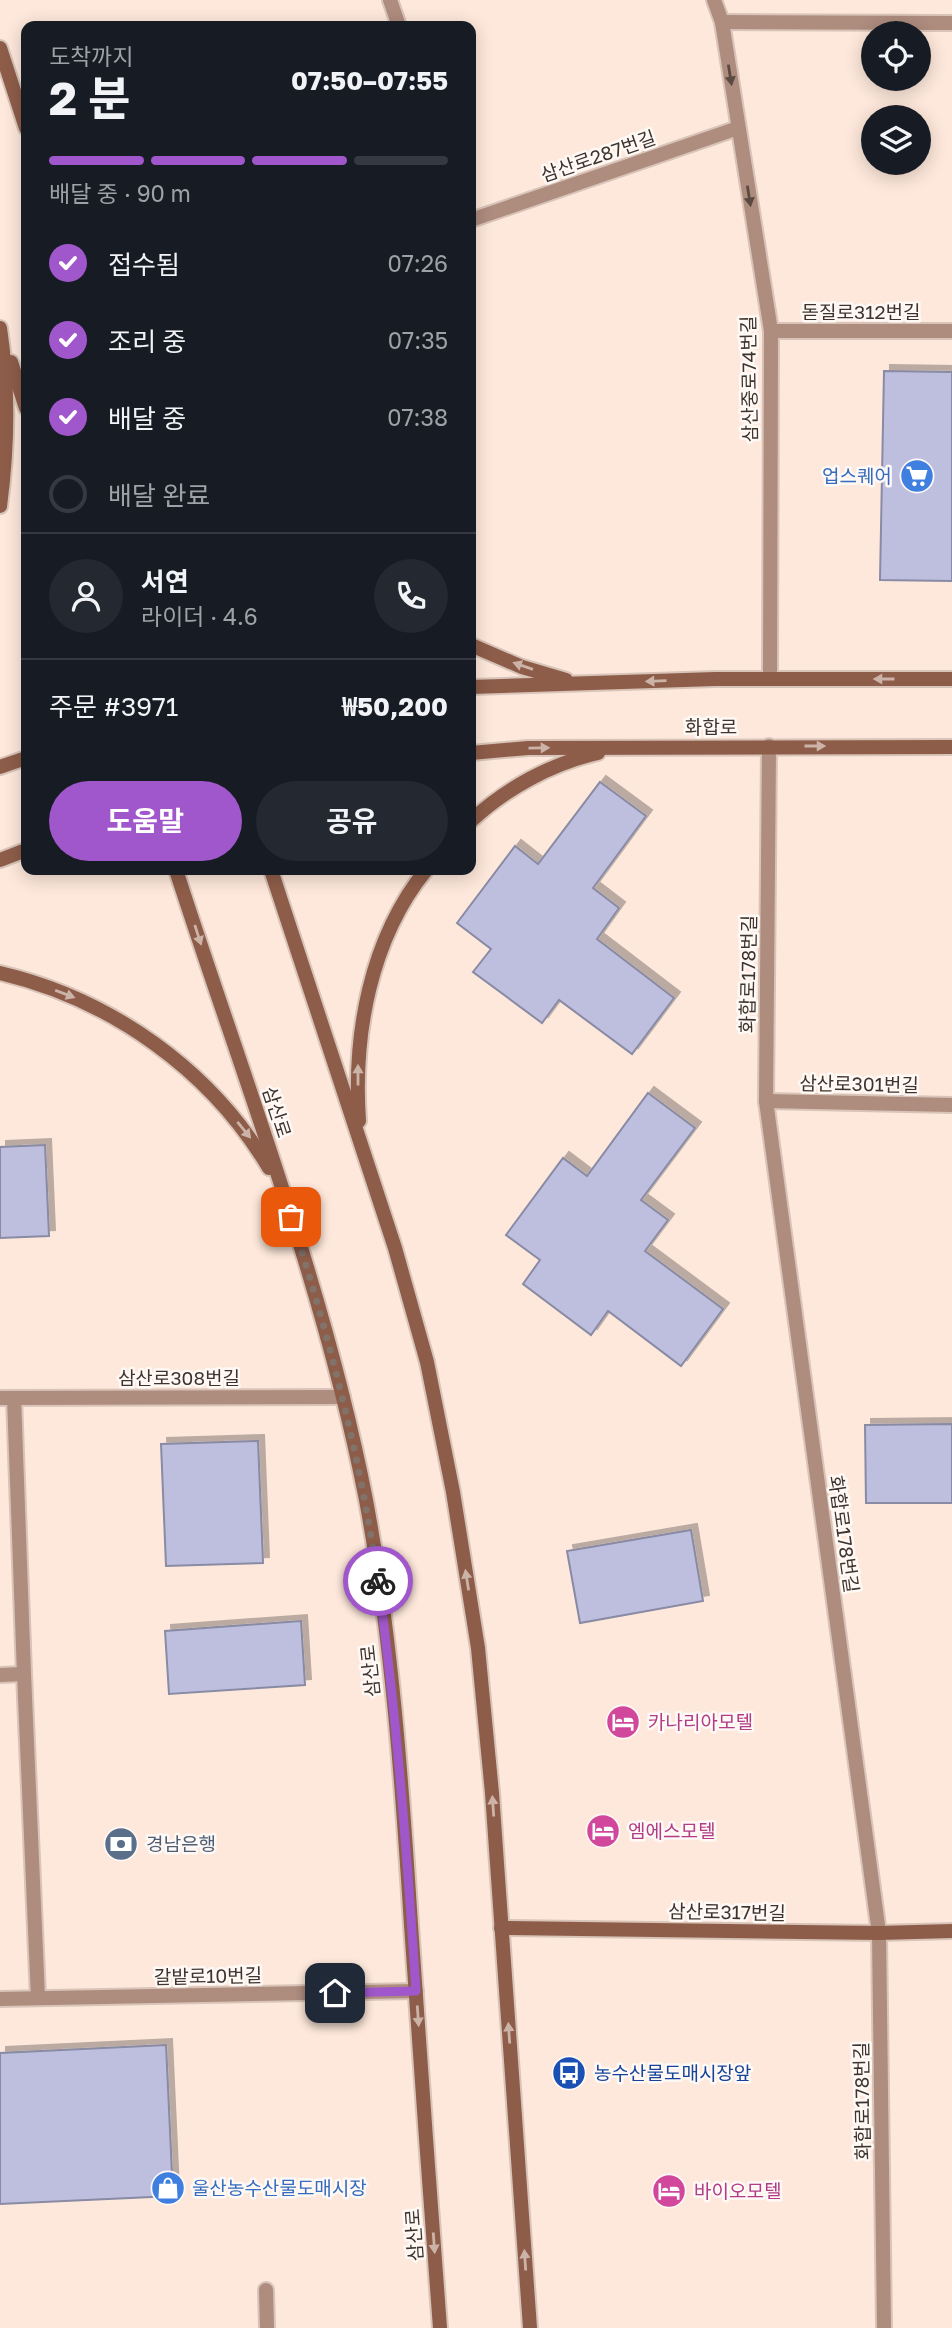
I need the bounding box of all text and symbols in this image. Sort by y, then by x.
map controls [861,21,931,175]
button: locate [861,21,931,91]
text: 도착까지 [49,42,134,70]
one-way arrow [725,64,736,86]
text: 07:50–07:55 [291,65,448,96]
text: 2 분 [49,70,131,125]
button: layers [861,105,931,175]
street label: 삼산로287번길 [537,125,658,186]
text: 배달 중 · 90 m [49,179,191,207]
one-way arrow [744,185,755,207]
icon: check [49,244,87,282]
text: 접수됨 [108,249,180,280]
text: 07:26 [387,249,448,277]
street label: 돋질로312번길 [802,300,920,323]
street label: 삼산중로74번길 [736,316,761,442]
icon: check [49,321,87,359]
text: 조리 중 [108,326,186,357]
text: 07:35 [388,326,448,354]
icon: check [49,398,87,436]
text: 배달 중 [108,403,186,434]
text: 07:38 [387,403,448,431]
supermarket icon: 업스퀘어 [898,457,936,495]
place label: 업스퀘어 [822,464,892,487]
text: 배달 완료 [108,480,210,511]
button: person [49,559,123,633]
button: phone [374,559,448,633]
text: 서연 [141,566,189,597]
text: 라이더 · 4.6 [141,602,258,630]
one-way arrow [513,661,534,672]
one-way arrow [873,673,895,685]
one-way arrow [645,675,667,686]
text: 주문 #3971 [49,691,178,722]
text: ₩50,200 [342,691,448,722]
street label: 화합로 [685,715,737,738]
one-way arrow [805,740,827,752]
one-way arrow [528,742,550,754]
button: 도움말 [49,781,242,861]
button: 공유 [256,781,448,861]
street label: 화합로178번길 [735,915,760,1033]
one-way arrow [193,924,204,945]
one-way arrow [54,989,75,1000]
one-way arrow [352,1064,364,1086]
street label: 삼산로301번길 [799,1071,919,1096]
street label: 삼산로 [258,1083,297,1140]
one-way arrow [236,1121,250,1139]
pin [261,1187,321,1247]
icon: bag [272,1198,310,1236]
street label: 삼산로308번길 [118,1366,240,1389]
street label: 화합로178번길 [825,1474,864,1594]
courier [343,1546,413,1616]
icon: bike [359,1562,397,1600]
one-way arrow [461,1569,472,1591]
street label: 삼산로 [355,1644,384,1698]
hotel icon: 카나리아모텔 [604,1703,642,1741]
place label: 카나리아모텔 [648,1710,753,1733]
one-way arrow [487,1795,498,1817]
hotel icon: 엠에스모텔 [584,1812,622,1850]
place label: 엠에스모텔 [628,1819,715,1842]
bank icon: 경남은행 [102,1825,140,1863]
place label: 경남은행 [146,1832,216,1855]
street label: 삼산로317번길 [668,1899,786,1924]
street label: 갈밭로10번길 [154,1963,262,1988]
pin [305,1963,365,2023]
icon: home [316,1974,354,2012]
one-way arrow [412,2006,423,2028]
one-way arrow [503,2022,514,2044]
street label: 화합로178번길 [849,2042,874,2160]
bus stop icon: 농수산물도매시장앞 [550,2054,588,2092]
place label: 농수산물도매시장앞 [594,2061,752,2084]
shop icon: 울산농수산물도매시장 [149,2169,187,2207]
hotel icon: 바이오모텔 [650,2172,688,2210]
place label: 울산농수산물도매시장 [192,2176,367,2199]
place label: 바이오모텔 [694,2179,781,2202]
street label: 삼산로 [400,2208,427,2262]
one-way arrow [428,2232,439,2254]
one-way arrow [519,2249,530,2271]

